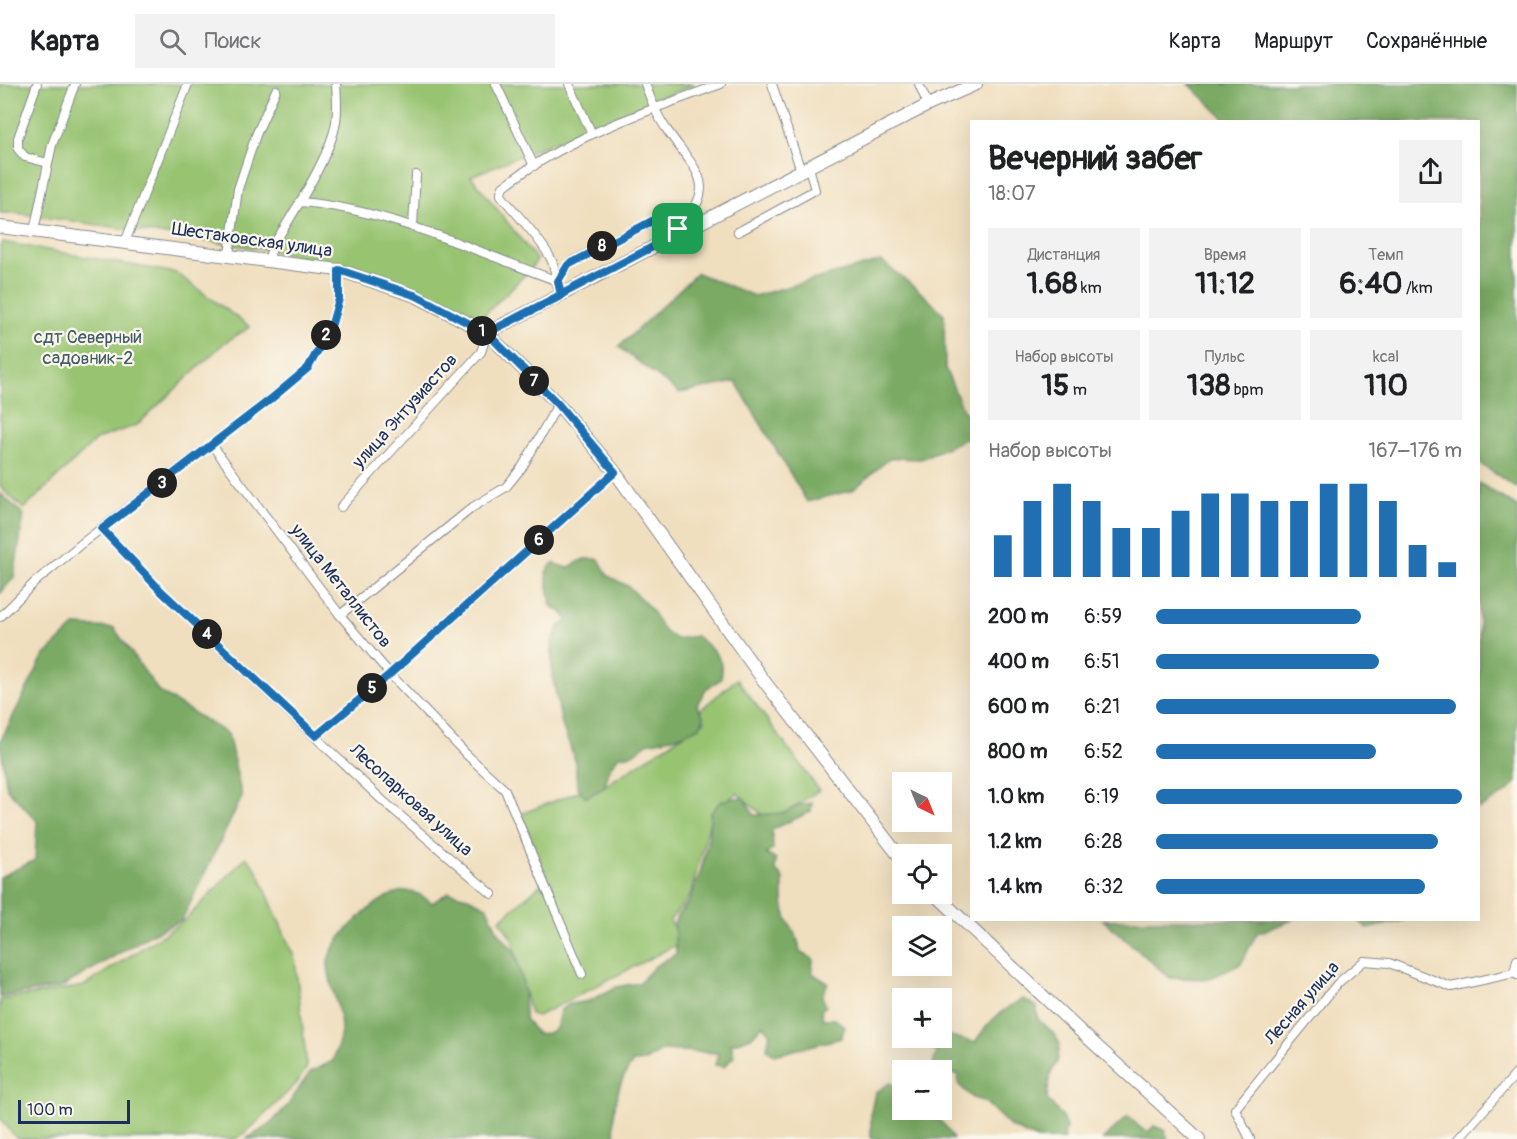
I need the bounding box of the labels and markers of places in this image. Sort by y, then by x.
pin [652,203,703,254]
pin: 8 [587,231,617,261]
pin: 1 [467,316,497,346]
pin: 2 [311,320,341,350]
pin: 7 [519,366,549,396]
pin: 3 [147,468,177,498]
pin: 6 [524,525,554,555]
pin: 4 [192,619,222,649]
pin: 5 [357,673,387,703]

